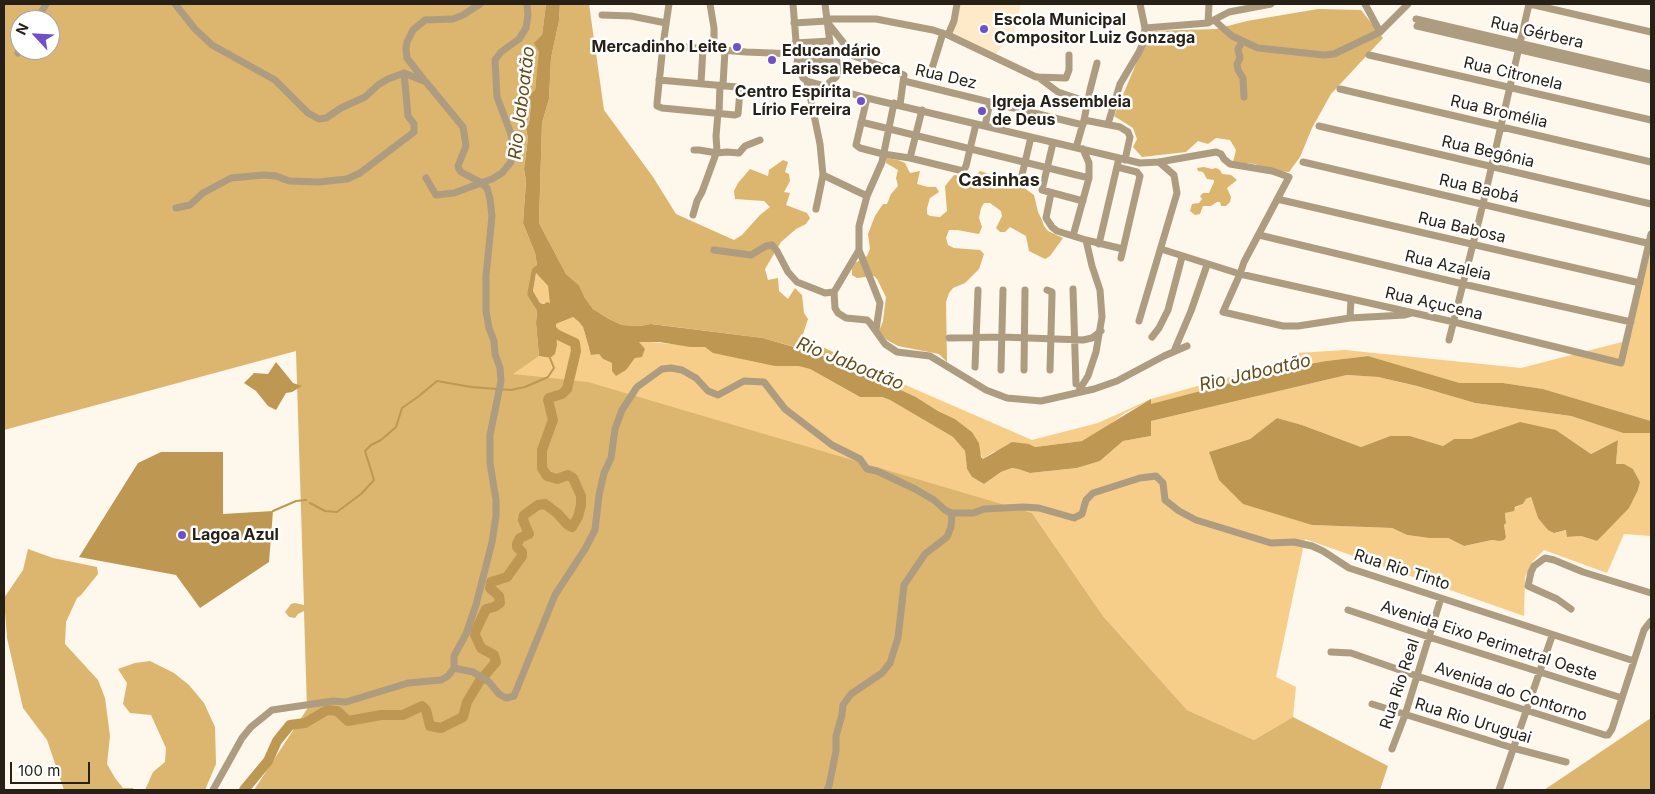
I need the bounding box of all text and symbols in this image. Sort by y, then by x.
north arrow [10,10,60,60]
place label: Escola Municipal Compositor Luiz Gonzaga [994,10,1195,48]
street label: Rua Gérbera [1489,13,1585,53]
text: N [12,20,32,37]
marker: Escola Municipal Compositor Luiz Gonzaga [978,23,990,35]
place label: Mercadinho Leite [591,37,727,57]
marker: Mercadinho Leite [731,41,743,53]
place label: Educandário Larissa Rebeca [782,41,901,79]
water label: Rio Jaboatão [504,45,540,161]
street label: Rua Citronela [1462,53,1564,95]
marker: Educandário Larissa Rebeca [766,54,778,66]
street label: Rua Dez [913,61,979,93]
place label: Centro Espírita Lírio Ferreira [735,82,851,120]
street label: Rua Bromélia [1449,91,1549,133]
place label: Igreja Assembleia de Deus [992,92,1131,130]
marker: Centro Espírita Lírio Ferreira [855,95,867,107]
marker: Igreja Assembleia de Deus [976,105,988,117]
street label: Rua Begônia [1440,132,1536,172]
district label: Casinhas [958,170,1040,192]
street label: Rua Baobá [1437,171,1521,207]
street label: Rua Babosa [1416,209,1508,247]
street label: Rua Azaleia [1403,247,1493,285]
street label: Rua Açucena [1383,283,1485,325]
water label: Rio Jaboatão [793,333,907,395]
water label: Rio Jaboatão [1197,350,1313,396]
place label: Lagoa Azul [192,525,279,545]
marker: Lagoa Azul [176,529,188,541]
street label: Rua Rio Tinto [1352,545,1452,595]
street label: Avenida Eixo Perimetral Oeste [1378,597,1600,685]
street label: Rua Rio Real [1376,636,1424,732]
street label: Avenida do Contorno [1432,658,1590,726]
street label: Rua Rio Uruguai [1412,694,1534,748]
scale bar [12,752,92,784]
text: 100 m [18,761,60,780]

